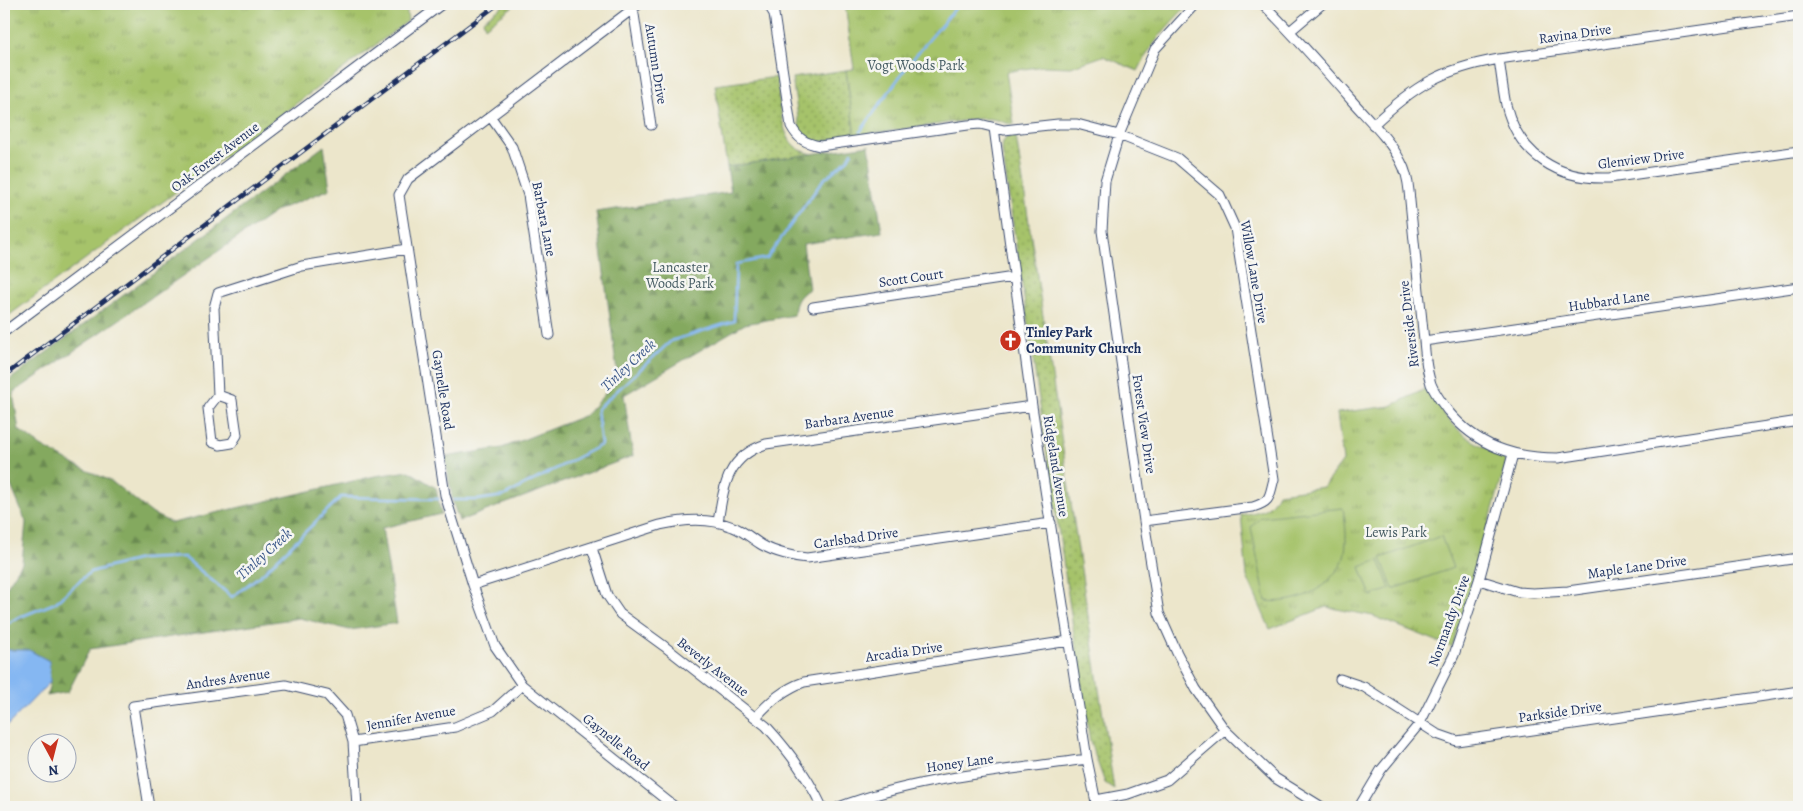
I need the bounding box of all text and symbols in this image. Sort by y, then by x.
street label: Ravina Drive [1537,20,1613,48]
street label: Autumn Drive [640,21,672,106]
park label: Vogt Woods Park [866,56,965,75]
street label: Oak Forest Avenue [167,118,263,196]
street label: Glenview Drive [1597,144,1685,174]
street label: Barbara Lane [527,180,561,258]
street label: Willow Lane Drive [1235,218,1272,325]
park label: Lancaster Woods Park [645,258,714,293]
street label: Scott Court [878,264,945,292]
street label: Riverside Drive [1394,279,1424,369]
street label: Hubbard Lane [1567,286,1651,316]
place label: Tinley Park Community Church [1026,323,1142,358]
church icon: Tinley Park Community Church [998,328,1022,352]
water label: Tinley Creek [596,334,660,396]
street label: Gaynelle Road [427,349,459,432]
street label: Forest View Drive [1128,373,1160,475]
street label: Barbara Avenue [803,402,895,434]
street label: Ridgeland Avenue [1039,414,1073,518]
street label: Carlsbad Drive [813,523,899,553]
park label: Lewis Park [1365,523,1427,542]
water label: Tinley Creek [232,524,296,584]
street label: Maple Lane Drive [1586,551,1688,583]
street label: Normandy Drive [1424,573,1474,669]
street label: Beverly Avenue [673,633,753,701]
street label: Arcadia Drive [863,637,944,667]
street label: Andres Avenue [184,664,271,694]
street label: Parkside Drive [1517,697,1603,727]
street label: Jennifer Avenue [365,701,457,735]
street label: Gaynelle Road [579,709,654,775]
north arrow [28,734,78,784]
street label: Honey Lane [925,749,995,777]
text: N [47,760,60,780]

